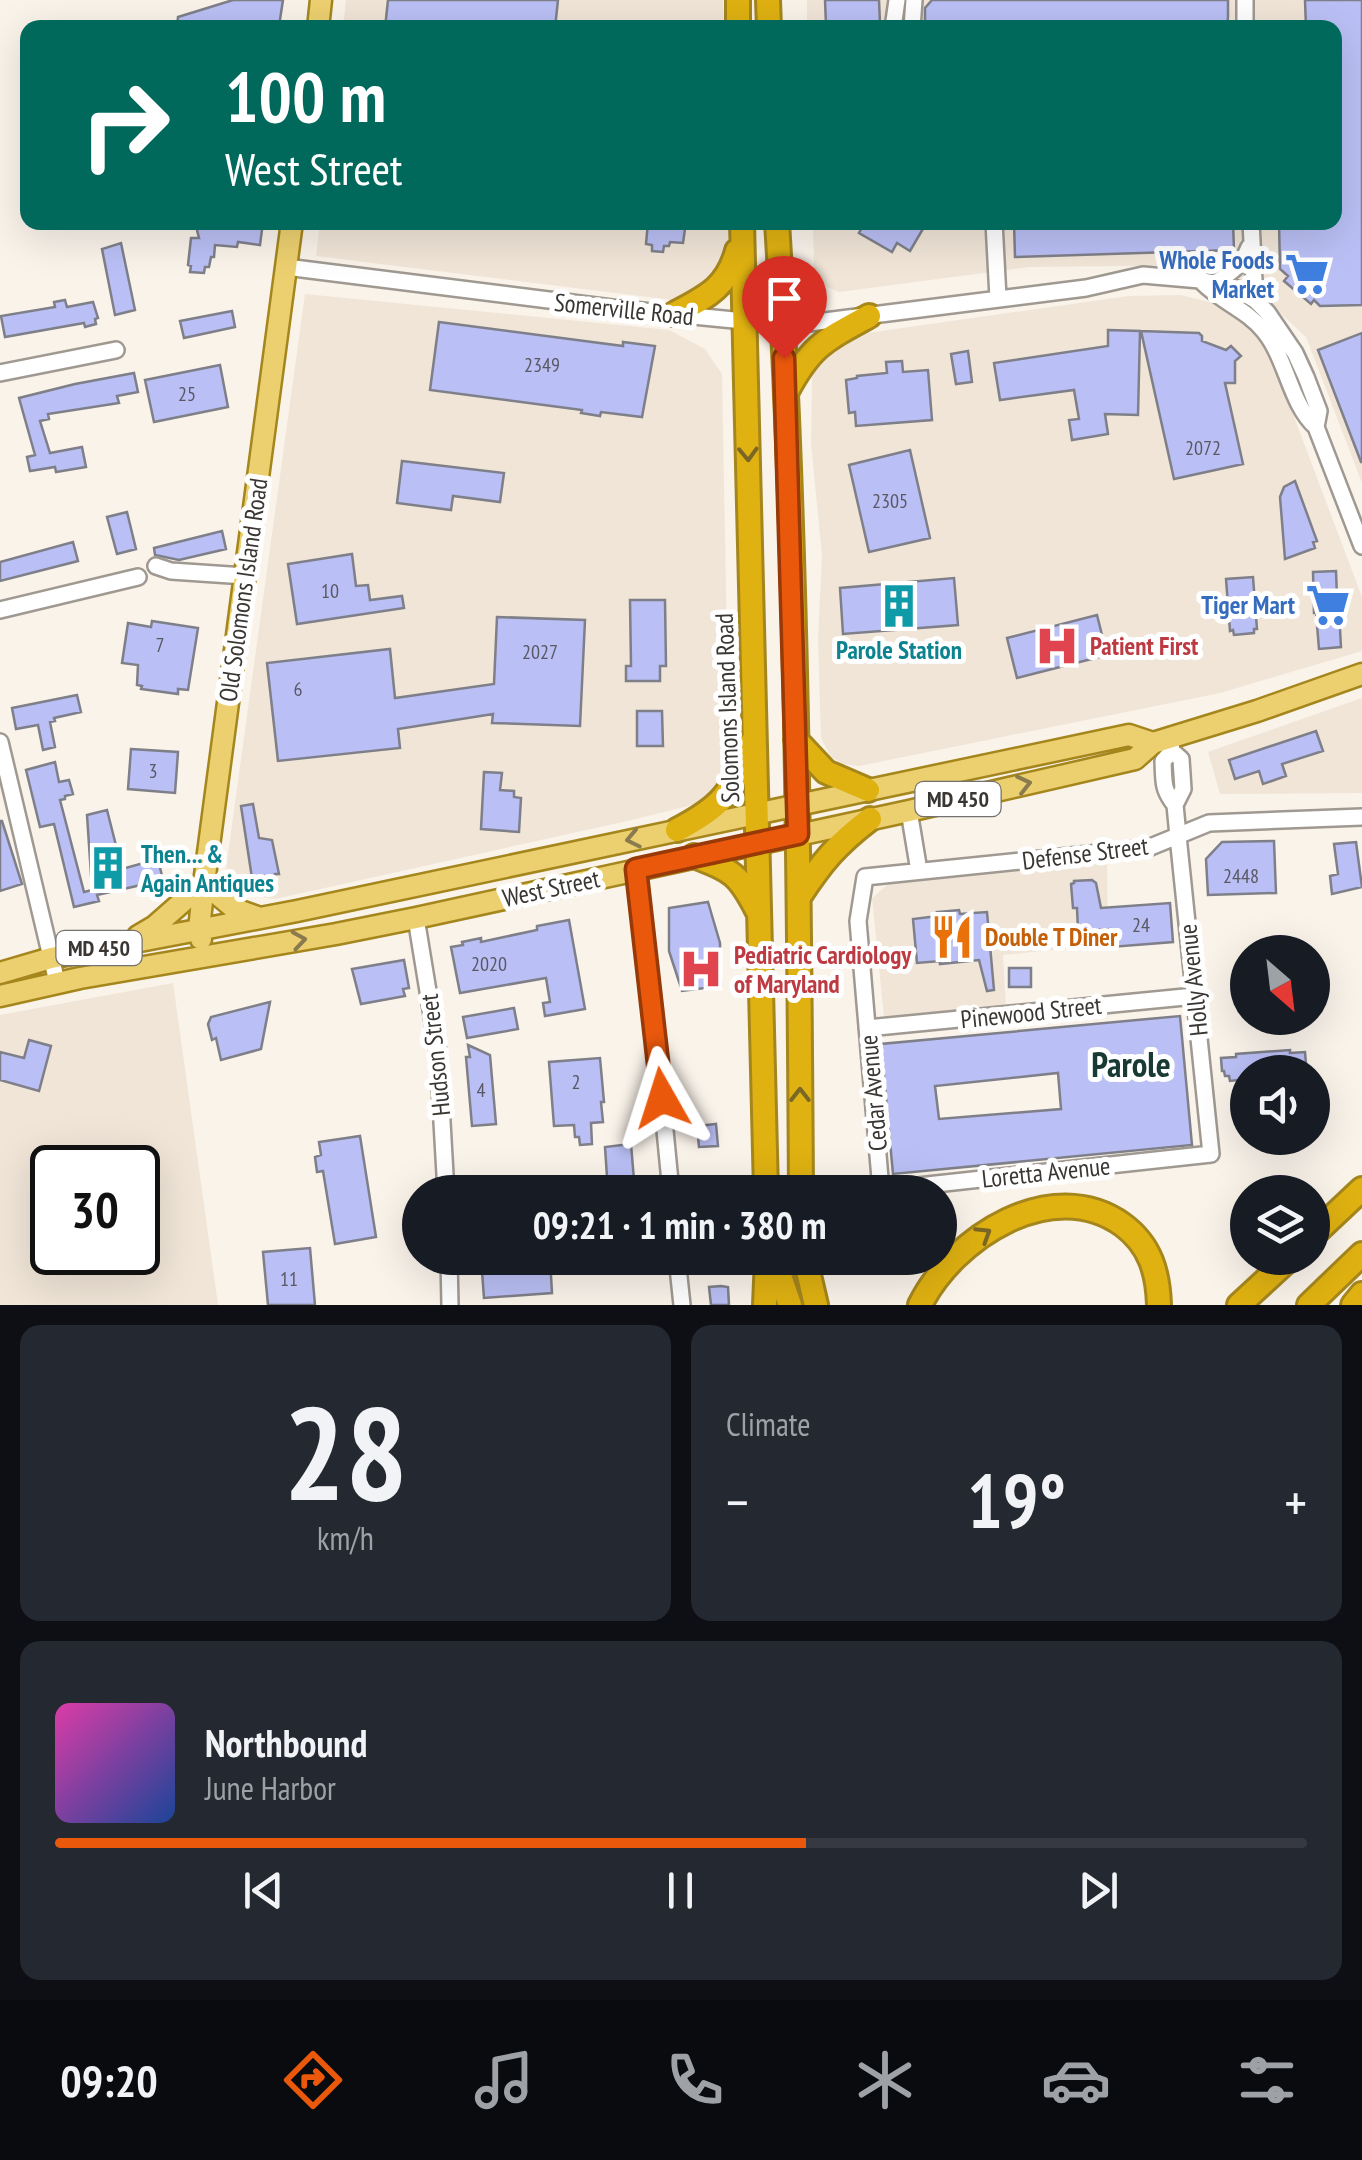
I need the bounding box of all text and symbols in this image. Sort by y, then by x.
text: 100 m [225,51,386,141]
icon: right [60,60,190,190]
text: West Street [225,139,402,197]
place label: Whole Foods Market [1158,244,1275,305]
supermarket icon: Whole Foods Market [1283,250,1331,298]
pin [742,256,827,359]
icon: arrive [757,271,812,326]
street label: Somerville Road [553,286,695,332]
house number: 2349 [524,352,560,378]
house number: 25 [178,381,196,407]
house number: 2072 [1185,435,1221,461]
one-way arrow [737,446,758,462]
street label: Old Solomons Island Road [211,476,275,704]
house number: 2305 [872,488,908,514]
house number: 10 [321,578,339,604]
supermarket icon: Tiger Mart [1304,581,1352,629]
building icon: Parole Station [875,582,923,630]
place label: Tiger Mart [1201,589,1296,621]
street label: Solomons Island Road [708,613,746,803]
hospital icon: Patient First [1033,622,1081,670]
place label: Patient First [1090,630,1199,662]
house number: 7 [156,632,165,658]
place label: Parole Station [836,634,962,666]
house number: 2027 [522,639,558,665]
house number: 6 [294,676,303,702]
house number: 3 [149,758,158,784]
one-way arrow [1015,775,1032,796]
road number: MD 450 [916,782,1000,816]
one-way arrow [625,828,642,849]
street label: Defense Street [1020,829,1150,877]
place label: Then... & Again Antiques [140,838,274,899]
building icon: Then... & Again Antiques [84,844,132,892]
street label: West Street [499,862,603,914]
house number: 2448 [1223,863,1259,889]
house number: 24 [1132,912,1150,938]
restaurant icon: Double T Diner [928,913,976,961]
place label: Double T Diner [985,921,1118,953]
street label: Holly Avenue [1171,922,1215,1038]
road number: MD 450 [56,931,142,965]
one-way arrow [291,931,308,952]
north arrow [1230,935,1330,1035]
map controls [1230,935,1330,1275]
place label: Pediatric Cardiology of Maryland [734,939,912,1000]
hospital icon: Pediatric Cardiology of Maryland [677,945,725,993]
house number: 2020 [471,951,507,977]
street label: Pinewood Street [959,989,1103,1035]
street label: Hudson Street [413,992,457,1118]
street label: Cedar Avenue [852,1034,894,1152]
district label: Parole [1091,1041,1171,1087]
position arrow [610,1046,714,1150]
button: sound [1230,1055,1330,1155]
house number: 2 [572,1069,581,1095]
house number: 4 [477,1077,486,1103]
one-way arrow [789,1087,811,1102]
speed limit sign: 30 [30,1145,160,1275]
street label: Loretta Avenue [980,1149,1112,1195]
button: layers [1230,1175,1330,1275]
text: 09:21 · 1 min · 380 m [533,1200,826,1249]
one-way arrow [973,1227,991,1246]
house number: 11 [280,1266,298,1292]
text: 28 [283,1368,408,1536]
text: Climate [726,1403,810,1445]
text: 19° [967,1452,1066,1549]
text: − [726,1466,749,1537]
text: + [1284,1466,1307,1537]
text: km/h [317,1517,374,1559]
text: Northbound [205,1718,367,1767]
text: June Harbor [205,1767,336,1809]
icon: previous [236,1863,291,1918]
icon: pause [653,1863,708,1918]
icon: next [1071,1863,1126,1918]
icon: directions [278,2045,348,2115]
icon: music [469,2045,539,2115]
icon: phone [660,2045,730,2115]
icon: climate [850,2045,920,2115]
icon: car [1041,2045,1111,2115]
icon: filters [1232,2045,1302,2115]
text: 09:20 [60,2051,158,2109]

